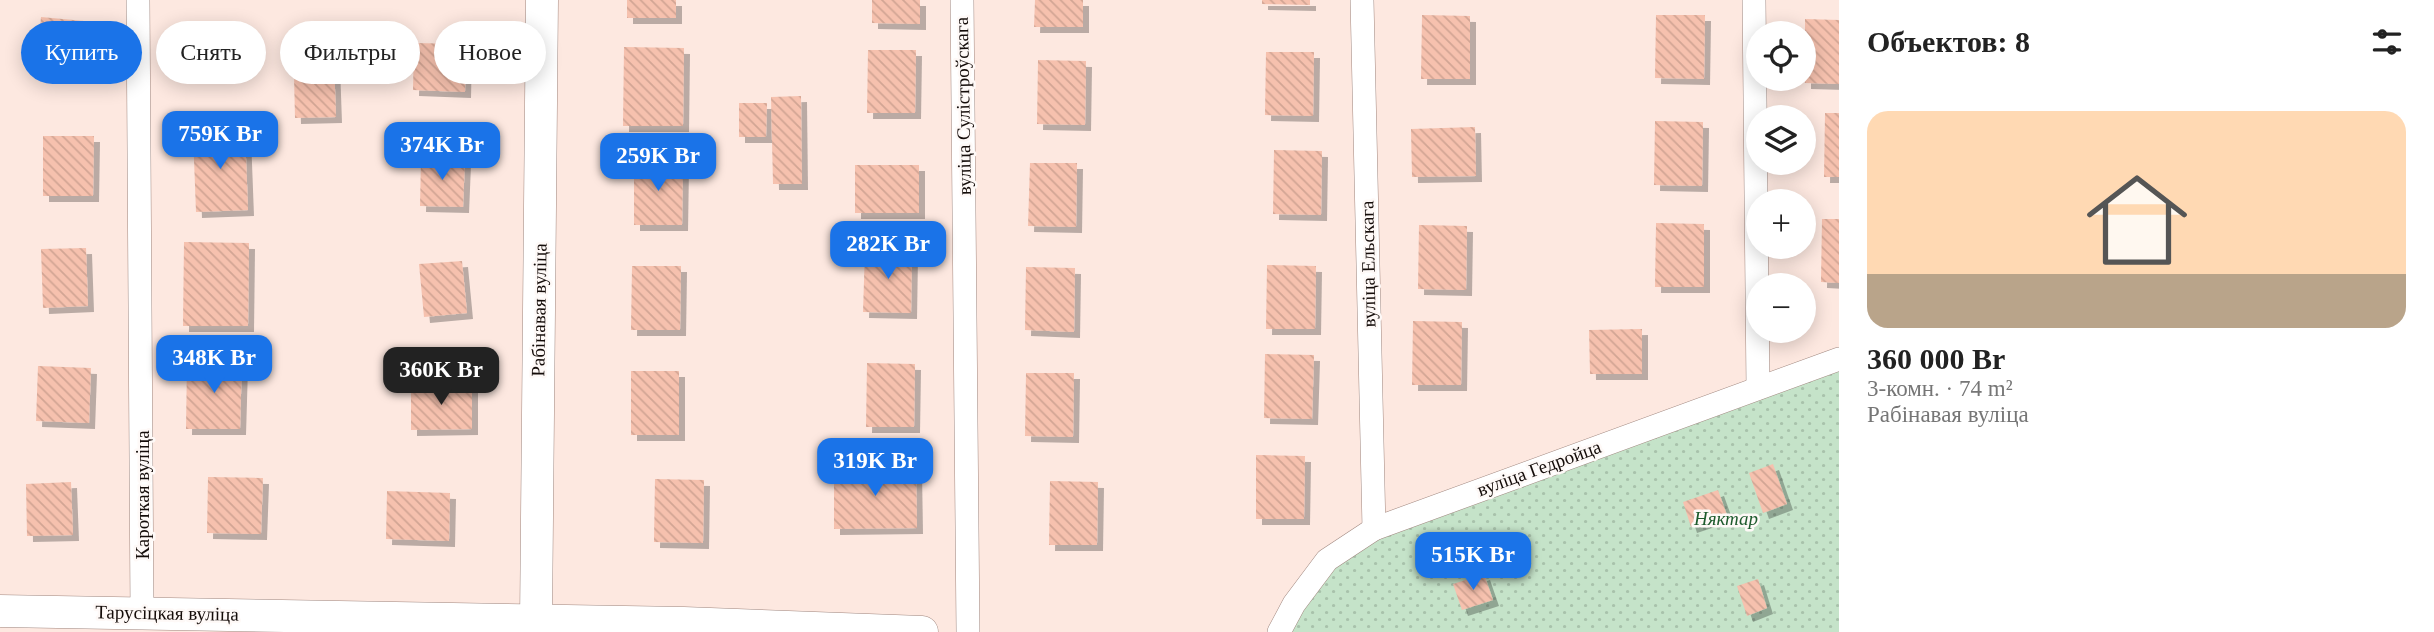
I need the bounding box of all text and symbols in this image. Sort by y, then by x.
street label: вуліца Сулістроўскага [951,16,975,195]
chip: Купить [21,21,142,84]
chip: Снять [156,21,266,84]
chip: Фильтры [280,21,420,84]
chip: Новое [434,21,546,84]
map controls [1746,21,1816,343]
button: locate [1746,21,1816,91]
icon: filters [2368,23,2406,61]
text: Объектов: 8 [1867,25,2030,58]
button: layers [1746,105,1816,175]
pin: 759K Br [155,111,285,171]
text: 759K Br [178,121,262,146]
pin: 374K Br [377,122,507,182]
text: 374K Br [400,132,484,157]
pin: 259K Br [593,134,723,193]
text: 259K Br [616,143,700,168]
icon: home [2074,157,2200,283]
button: + [1746,189,1816,259]
street label: вуліца Ельскага [1356,200,1380,328]
pin: 282K Br [823,222,953,281]
text: 282K Br [846,231,930,256]
street label: Рабінавая вуліца [527,242,551,377]
button: − [1746,273,1816,343]
pin: 348K Br [149,336,279,395]
text: 360 000 Br [1867,342,2005,375]
text: 348K Br [172,345,256,370]
pin: 360K Br [376,348,506,407]
text: 360K Br [399,357,483,382]
text: 3-комн. · 74 m² [1867,376,2013,401]
text: Рабінавая вуліца [1867,402,2029,427]
street label: Кароткая вуліца [132,430,153,560]
street label: вуліца Гедройца [1474,436,1604,500]
pin: 319K Br [810,438,940,498]
text: 319K Br [833,448,917,473]
park label: Няктар [1693,508,1758,529]
pin: 515K Br [1408,532,1538,592]
text: 515K Br [1431,542,1515,567]
street label: Тарусіцкая вуліца [95,601,239,625]

